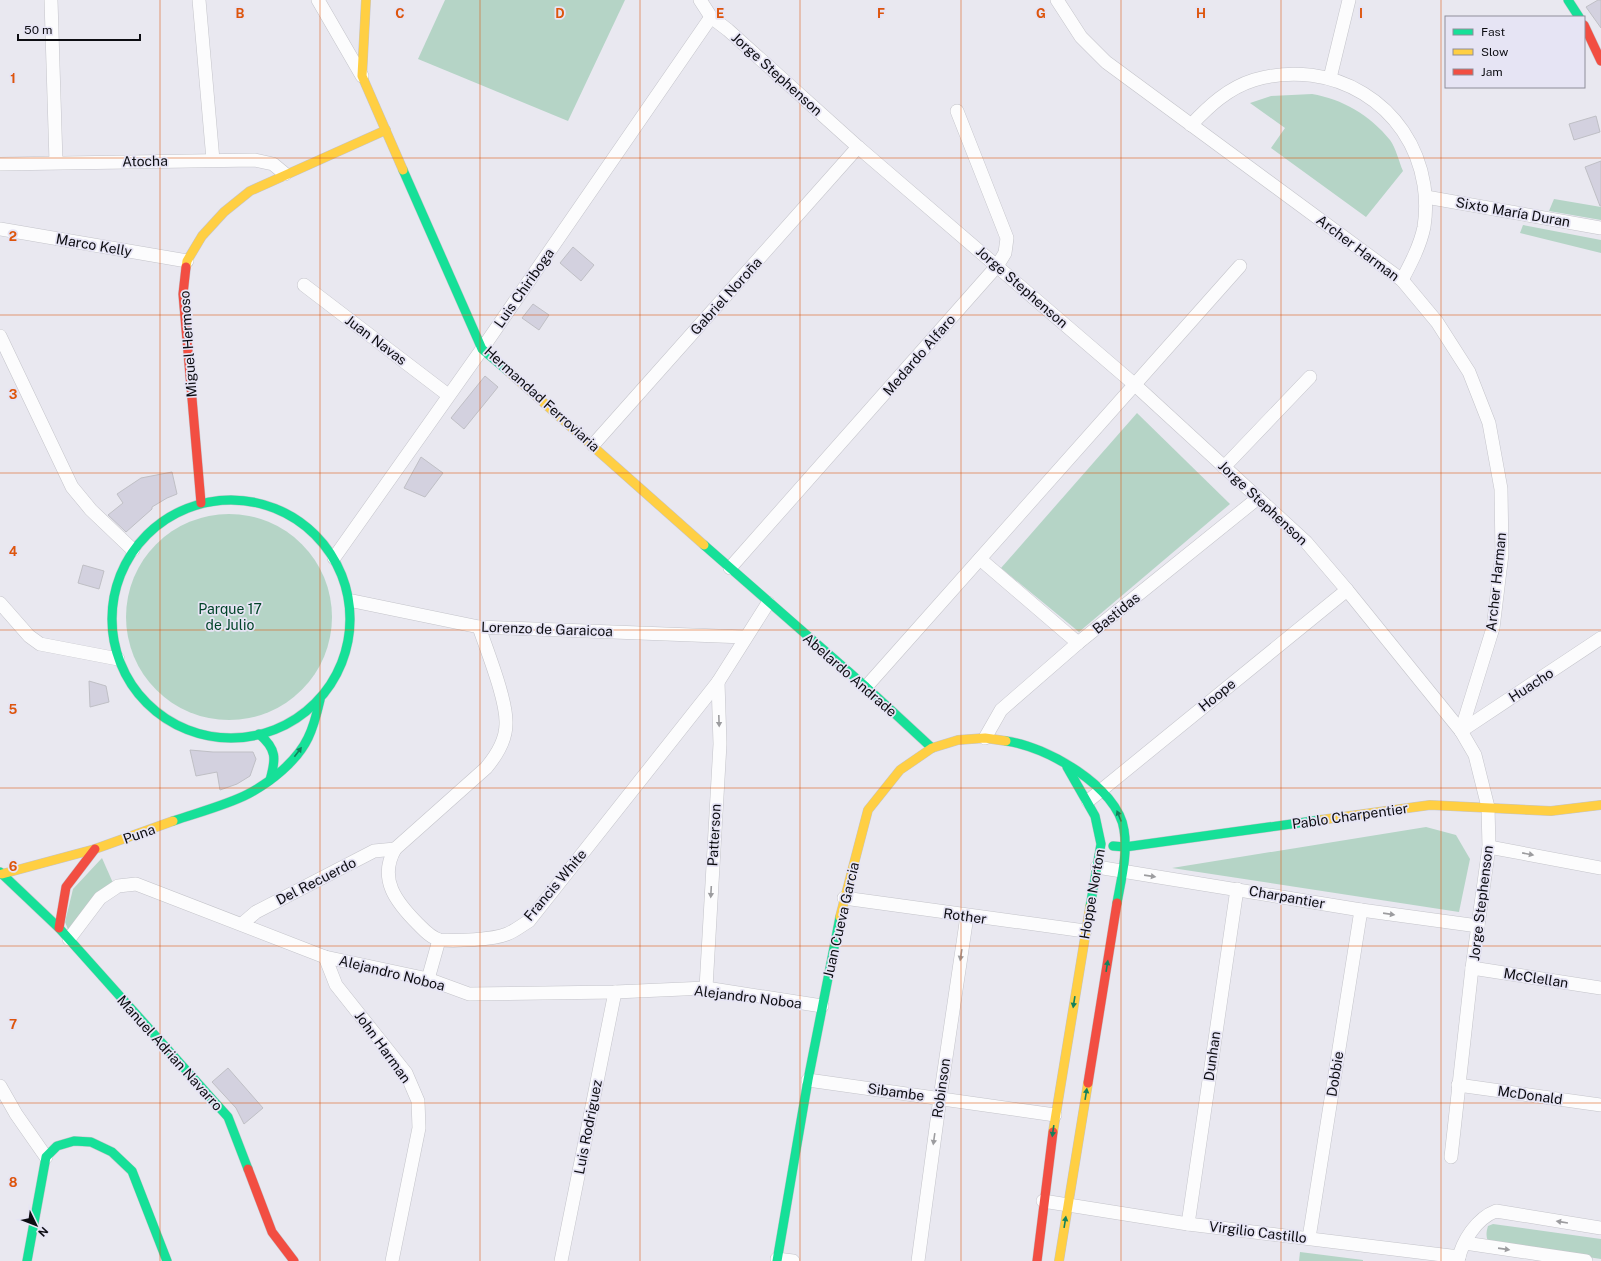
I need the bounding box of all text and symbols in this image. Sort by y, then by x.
text: B [236,6,245,21]
text: C [395,6,405,21]
text: D [555,6,565,21]
text: E [716,6,724,21]
text: F [877,6,885,21]
text: G [1036,6,1046,21]
text: H [1196,6,1206,21]
text: I [1359,6,1363,21]
scale bar [18,16,140,42]
legend [1445,16,1585,88]
text: 50 m [24,23,52,37]
text: Fast [1481,25,1506,39]
street label: Jorge Stephenson [729,29,825,119]
text: Slow [1481,45,1509,59]
text: Jam [1481,65,1503,79]
text: 1 [10,71,16,86]
street label: Atocha [122,153,168,169]
street label: Sixto María Duran [1454,194,1572,230]
street label: Archer Harman [1313,212,1403,284]
text: 2 [9,229,17,244]
street label: Marco Kelly [55,230,134,260]
street label: Jorge Stephenson [973,243,1071,331]
street label: Luis Chiriboga [491,245,557,331]
street label: Gabriel Noroña [687,254,765,338]
street label: Miguel Hermoso [176,290,200,398]
street label: Medardo Alfaro [880,311,958,399]
street label: Juan Navas [342,312,410,368]
street label: Hermandad Ferroviaria [481,343,603,455]
text: 3 [9,387,18,402]
street label: Jorge Stephenson [1215,458,1311,548]
street label: Archer Harman [1483,532,1509,632]
text: 4 [9,544,18,559]
street label: Bastidas [1089,589,1143,637]
park label: Parque 17 de Julio [198,601,262,633]
street label: Lorenzo de Garaicoa [481,619,613,639]
street label: Abelardo Andrade [800,630,900,720]
street label: Huacho [1506,665,1556,705]
street label: Hoope [1195,675,1239,715]
text: 5 [9,702,18,717]
one-way arrow [716,715,722,728]
one-way arrow [294,747,302,758]
street label: Pablo Charpentier [1291,800,1409,832]
street label: Patterson [704,803,724,867]
one-way arrow [1115,809,1121,821]
street label: Puna [121,821,157,847]
street label: Jorge Stephenson [1466,844,1496,962]
street label: Francis White [520,846,590,924]
street label: Hoppe Norton [1076,848,1108,940]
one-way arrow [1522,851,1534,857]
street label: Del Recuerdo [273,854,359,908]
text: 6 [9,859,18,874]
street label: Juan Cueva Garcia [820,860,862,980]
one-way arrow [1144,873,1156,879]
street label: Charpantier [1248,882,1326,912]
one-way arrow [708,886,715,898]
street label: Rother [942,905,988,927]
one-way arrow [1383,911,1395,917]
one-way arrow [958,949,964,961]
street label: Alejandro Noboa [337,952,447,994]
one-way arrow [1104,960,1110,972]
street label: McClellan [1502,965,1570,991]
street label: Alejandro Noboa [693,982,803,1012]
street label: Manuel Adrian Navarro [114,992,226,1114]
one-way arrow [1070,996,1076,1008]
street label: John Harman [352,1008,414,1086]
text: 7 [9,1017,17,1032]
street label: Dunhan [1201,1030,1223,1082]
street label: Dobbie [1324,1050,1346,1098]
street label: Robinson [929,1057,953,1119]
street label: Luis Rodriguez [571,1078,605,1176]
street label: Sibambe [866,1080,926,1104]
street label: McDonald [1496,1083,1564,1107]
one-way arrow [1083,1088,1089,1100]
one-way arrow [1050,1125,1056,1137]
one-way arrow [931,1133,937,1145]
text: 8 [9,1175,18,1190]
north arrow [16,1205,56,1245]
one-way arrow [1062,1216,1068,1229]
street label: Virgilio Castillo [1208,1218,1308,1246]
one-way arrow [1556,1219,1569,1225]
text: N [36,1225,51,1239]
one-way arrow [1498,1246,1510,1252]

